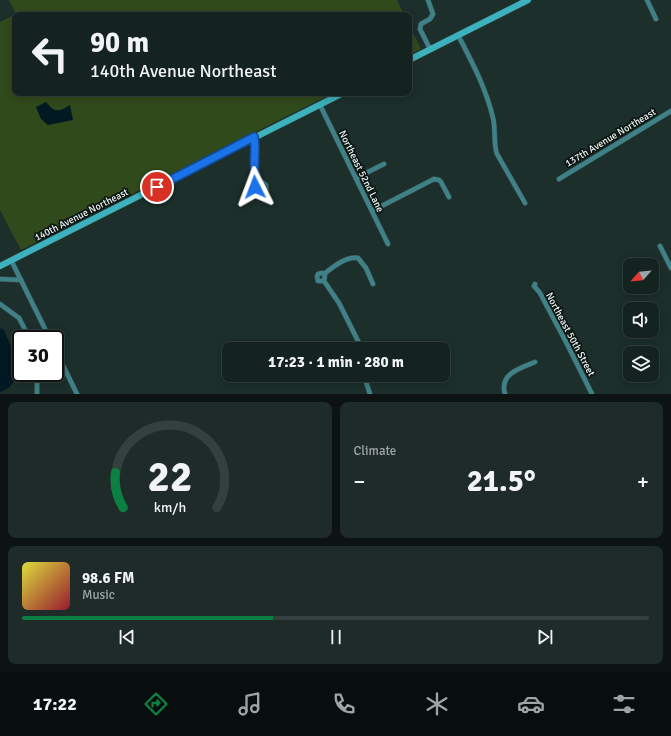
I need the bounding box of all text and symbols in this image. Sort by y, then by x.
text: 90 m [90,26,149,60]
icon: left [24,28,76,80]
text: 140th Avenue Northeast [90,60,277,82]
street label: 137th Avenue Northeast [563,106,658,170]
street label: Northeast 52nd Lane [336,129,386,214]
position arrow [234,166,276,208]
pin [140,170,174,204]
icon: arrive [146,176,168,198]
street label: 140th Avenue Northeast [33,186,131,244]
north arrow [623,258,659,294]
map controls [623,258,659,382]
street label: Northeast 50th Street [543,291,597,379]
button: sound [623,302,659,338]
speed limit sign: 30 [12,330,64,382]
button: layers [623,346,659,382]
text: 17:23 · 1 min · 280 m [268,353,404,371]
text: Climate [354,443,396,459]
text: 22 [147,452,192,503]
text: 21.5° [467,463,536,500]
text: − [354,468,365,495]
text: + [637,468,649,495]
text: km/h [154,499,186,516]
text: 98.6 FM [82,569,134,587]
text: Music [82,587,115,603]
icon: previous [116,626,138,648]
icon: pause [325,626,347,648]
icon: next [534,626,556,648]
icon: directions [142,690,170,718]
icon: music [236,690,264,718]
icon: phone [330,690,358,718]
icon: climate [423,690,451,718]
icon: car [517,690,545,718]
icon: filters [610,690,638,718]
text: 17:22 [33,693,77,715]

